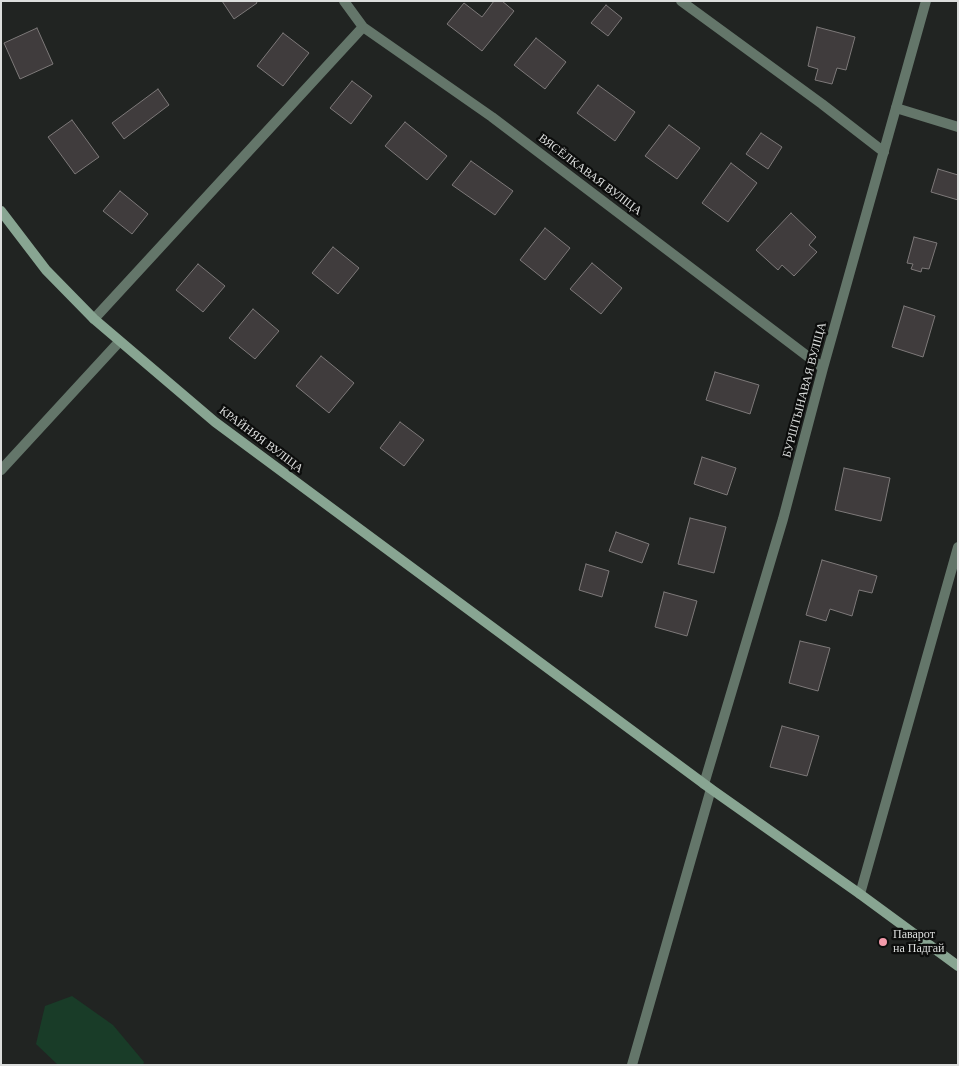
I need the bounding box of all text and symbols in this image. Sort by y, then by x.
street label: ВЯСЁЛКАВАЯ ВУЛІЦА [535,131,645,219]
street label: БУРШТЫНАВАЯ ВУЛІЦА [780,321,830,459]
street label: КРАЙНЯЯ ВУЛІЦА [216,404,306,476]
place label: Паварот на Падгай [893,928,945,956]
marker: Паварот на Падгай [877,936,889,948]

